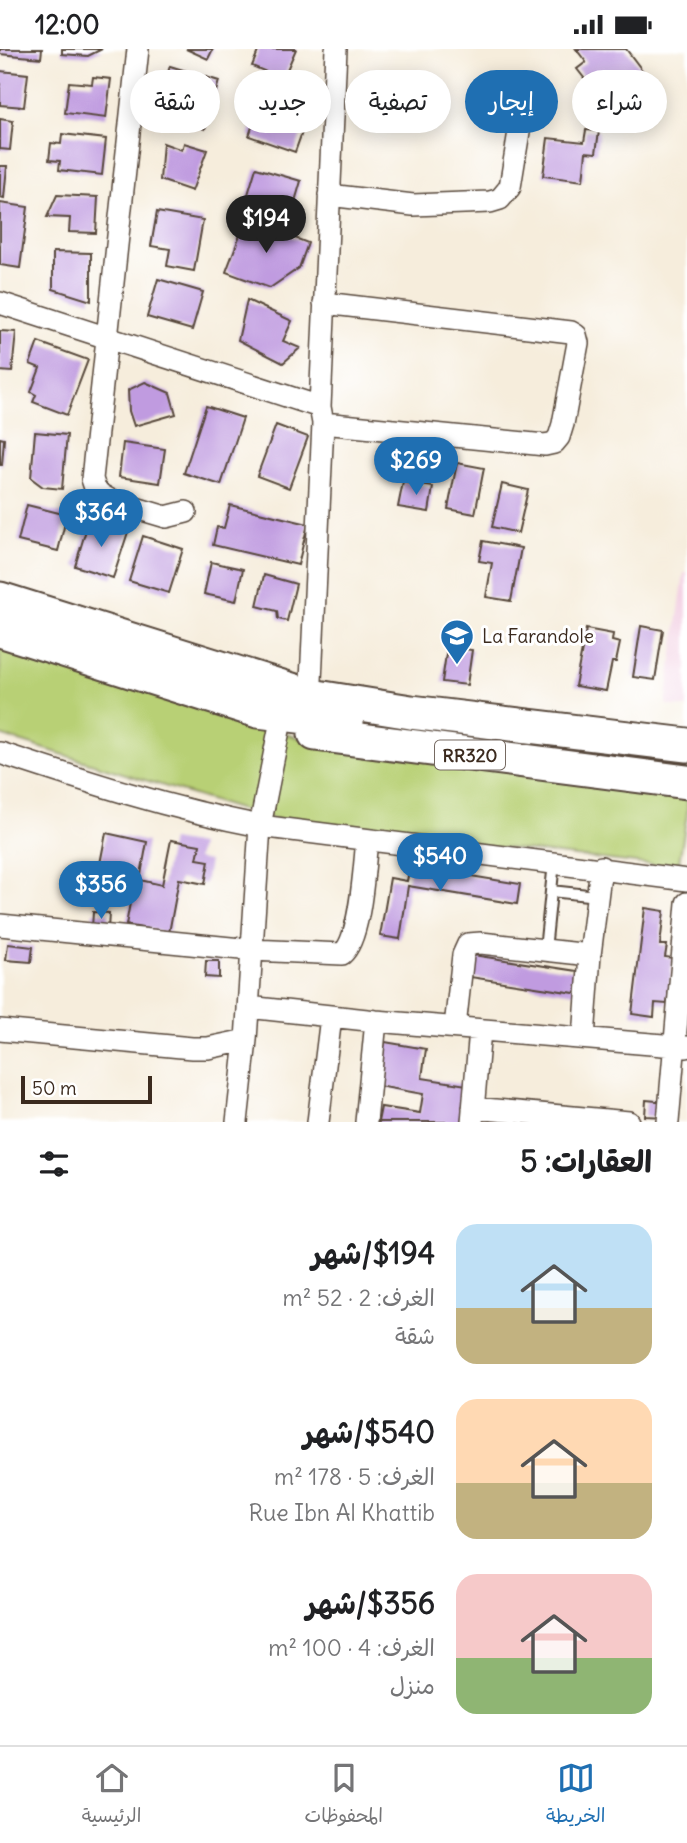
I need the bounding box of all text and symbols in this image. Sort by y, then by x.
text: 12:00 [35,8,100,41]
chip: شقة [130,70,220,133]
chip: جديد [234,70,331,133]
chip: تصفية [345,70,451,133]
chip: إيجار [465,70,558,133]
chip: شراء [572,70,667,133]
pin: $194 [225,195,307,255]
text: $194 [242,203,290,232]
pin: $269 [375,437,457,497]
text: $269 [390,445,442,474]
pin: $364 [60,489,142,549]
text: $364 [75,497,127,526]
school or university icon: La Farandole [438,617,476,666]
place label: La Farandole [482,624,594,648]
road number: RR320 [435,741,505,769]
pin: $540 [399,833,481,893]
text: $540 [413,841,467,870]
pin: $356 [60,861,142,921]
text: $356 [75,869,127,898]
scale bar [21,1073,152,1105]
text: 50 m [32,1076,77,1100]
text: العقارات: 5 [520,1142,652,1180]
icon: filters [35,1145,73,1183]
text: $194/شهر [312,1234,435,1272]
icon: home [512,1252,596,1336]
text: الغرف: 2 · 52 m² [283,1283,435,1312]
text: شقة [395,1321,435,1350]
text: $540/شهر [303,1413,435,1451]
icon: home [512,1427,596,1511]
text: الغرف: 5 · 178 m² [274,1462,435,1491]
text: Rue Ibn Al Khattib [248,1498,435,1527]
text: $356/شهر [306,1584,435,1622]
icon: home [512,1602,596,1686]
text: الغرف: 4 · 100 m² [268,1633,435,1662]
text: منزل [390,1671,435,1700]
tab: الرئيسية [82,1759,141,1832]
tab: المحفوظات [305,1759,383,1832]
tab: الخريطة [546,1759,605,1832]

